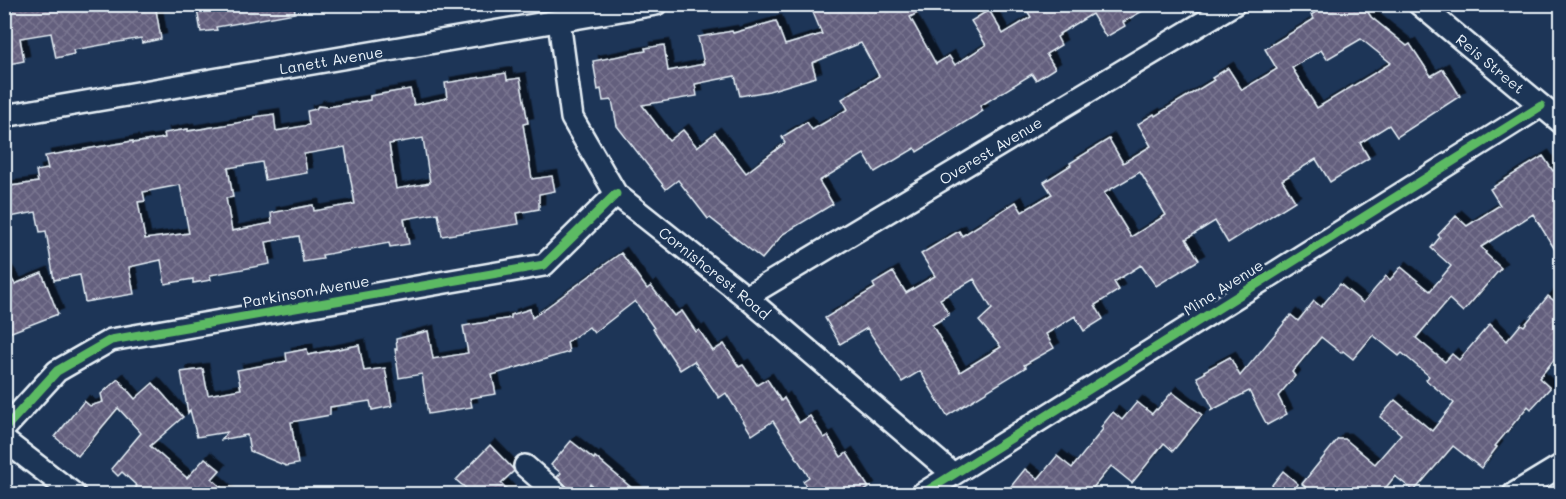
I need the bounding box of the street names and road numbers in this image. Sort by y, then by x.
street label: Reis Street [1452,29,1529,98]
street label: Lanett Avenue [278,41,385,79]
street label: Overest Avenue [935,112,1045,189]
street label: Cornishcrest Road [655,222,775,324]
street label: Mina Avenue [1179,254,1267,320]
street label: Parkinson Avenue [241,270,371,312]

